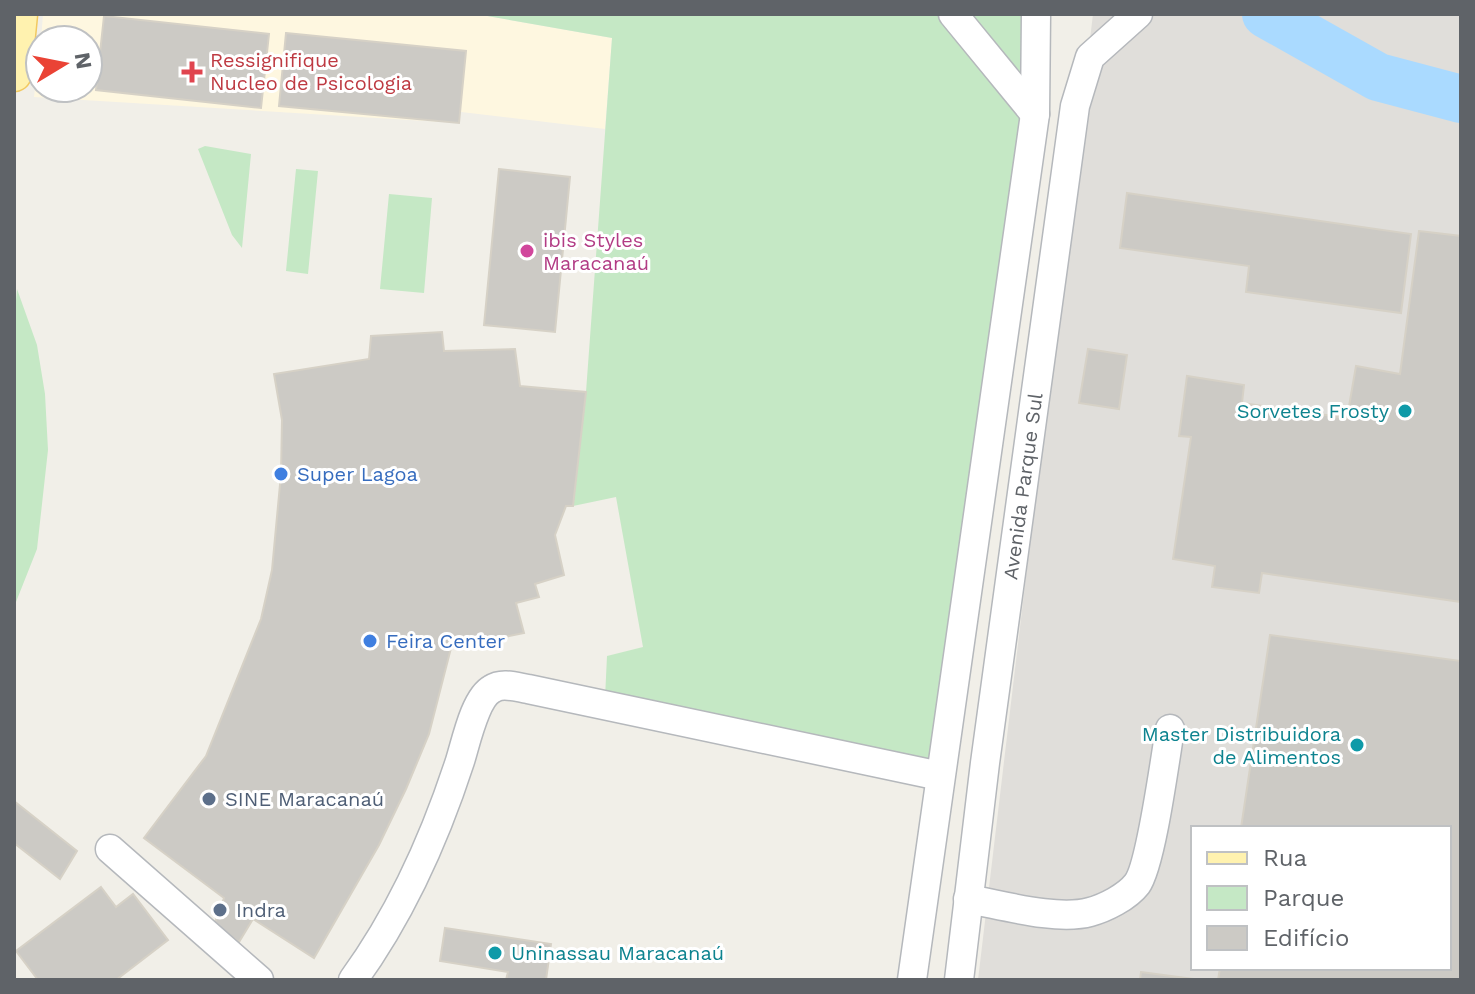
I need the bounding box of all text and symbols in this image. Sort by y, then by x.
north arrow [24,24,104,104]
place label: Ressignifique Nucleo de Psicologia [210,48,412,95]
text: N [69,50,97,71]
marker: Ressignifique Nucleo de Psicologia [181,61,203,83]
place label: ibis Styles Maracanaú [543,228,649,275]
marker: ibis Styles Maracanaú [518,242,536,260]
street label: Avenida Parque Sul [998,391,1048,581]
place label: Sorvetes Frosty [1237,399,1390,423]
marker: Sorvetes Frosty [1396,402,1414,420]
place label: Super Lagoa [297,462,418,486]
marker: Super Lagoa [272,465,290,483]
place label: Feira Center [386,629,505,653]
marker: Feira Center [361,632,379,650]
place label: Master Distribuidora de Alimentos [1142,722,1341,769]
marker: Master Distribuidora de Alimentos [1348,736,1366,754]
place label: SINE Maracanaú [225,787,384,811]
marker: SINE Maracanaú [200,790,218,808]
legend [1191,826,1451,970]
text: Rua [1263,844,1307,872]
text: Parque [1263,884,1344,912]
place label: Indra [236,898,286,922]
marker: Indra [211,901,229,919]
text: Edifício [1263,924,1349,952]
place label: Uninassau Maracanaú [511,941,724,965]
marker: Uninassau Maracanaú [486,944,504,962]

